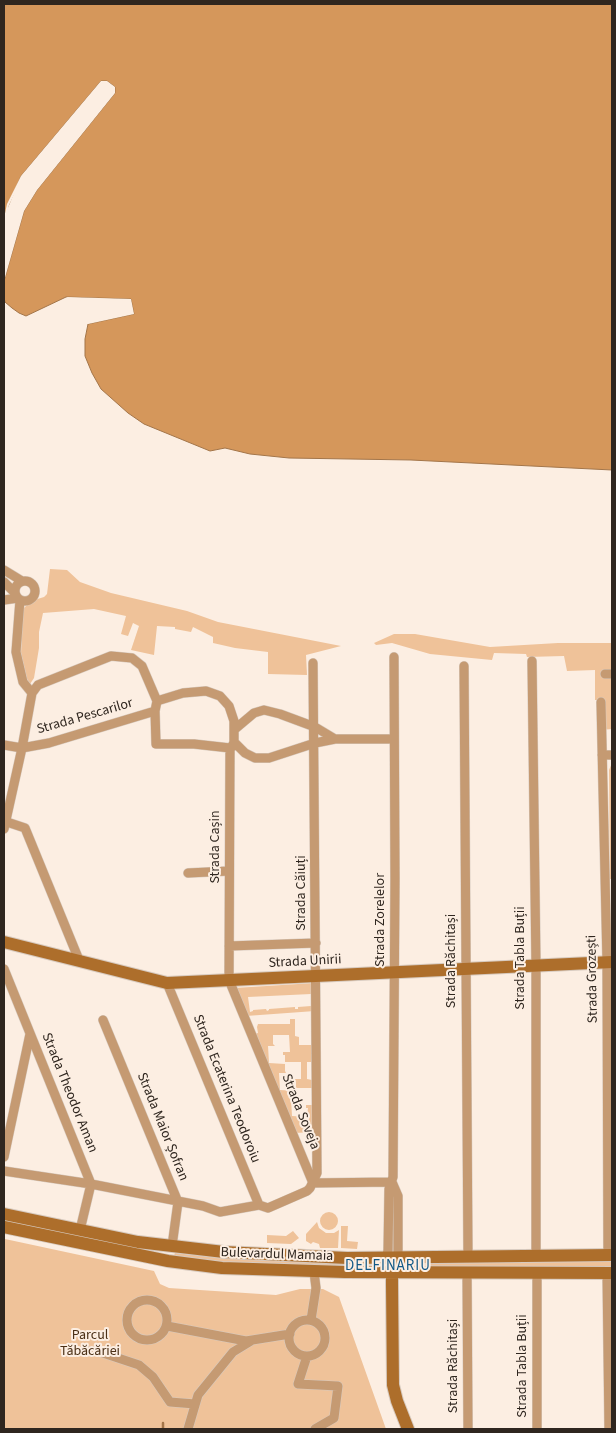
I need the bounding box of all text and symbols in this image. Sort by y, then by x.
street label: Strada Pescarilor [35,695,135,739]
street label: Strada Cașin [208,810,224,884]
street label: Strada Căiuți [294,855,310,931]
street label: Strada Zorelelor [373,873,389,967]
street label: Strada Tabla Buții [513,906,529,1010]
street label: Strada Răchitași [444,914,460,1008]
street label: Strada Grozești [584,935,602,1023]
street label: Strada Unirii [268,952,342,972]
street label: Strada Ecaterina Teodoroiu [189,1012,263,1166]
street label: Strada Theodor Aman [37,1031,101,1155]
street label: Strada Maior Șofran [133,1070,191,1184]
street label: Strada Soveja [277,1072,323,1152]
street label: Bulevardul Mamaia [220,1245,334,1265]
district label: DELFINARIU [344,1258,432,1276]
street label: Strada Tabla Buții [515,1314,531,1418]
street label: Strada Răchitași [446,1319,462,1413]
park label: Parcul Tăbăcăriei [60,1328,120,1360]

